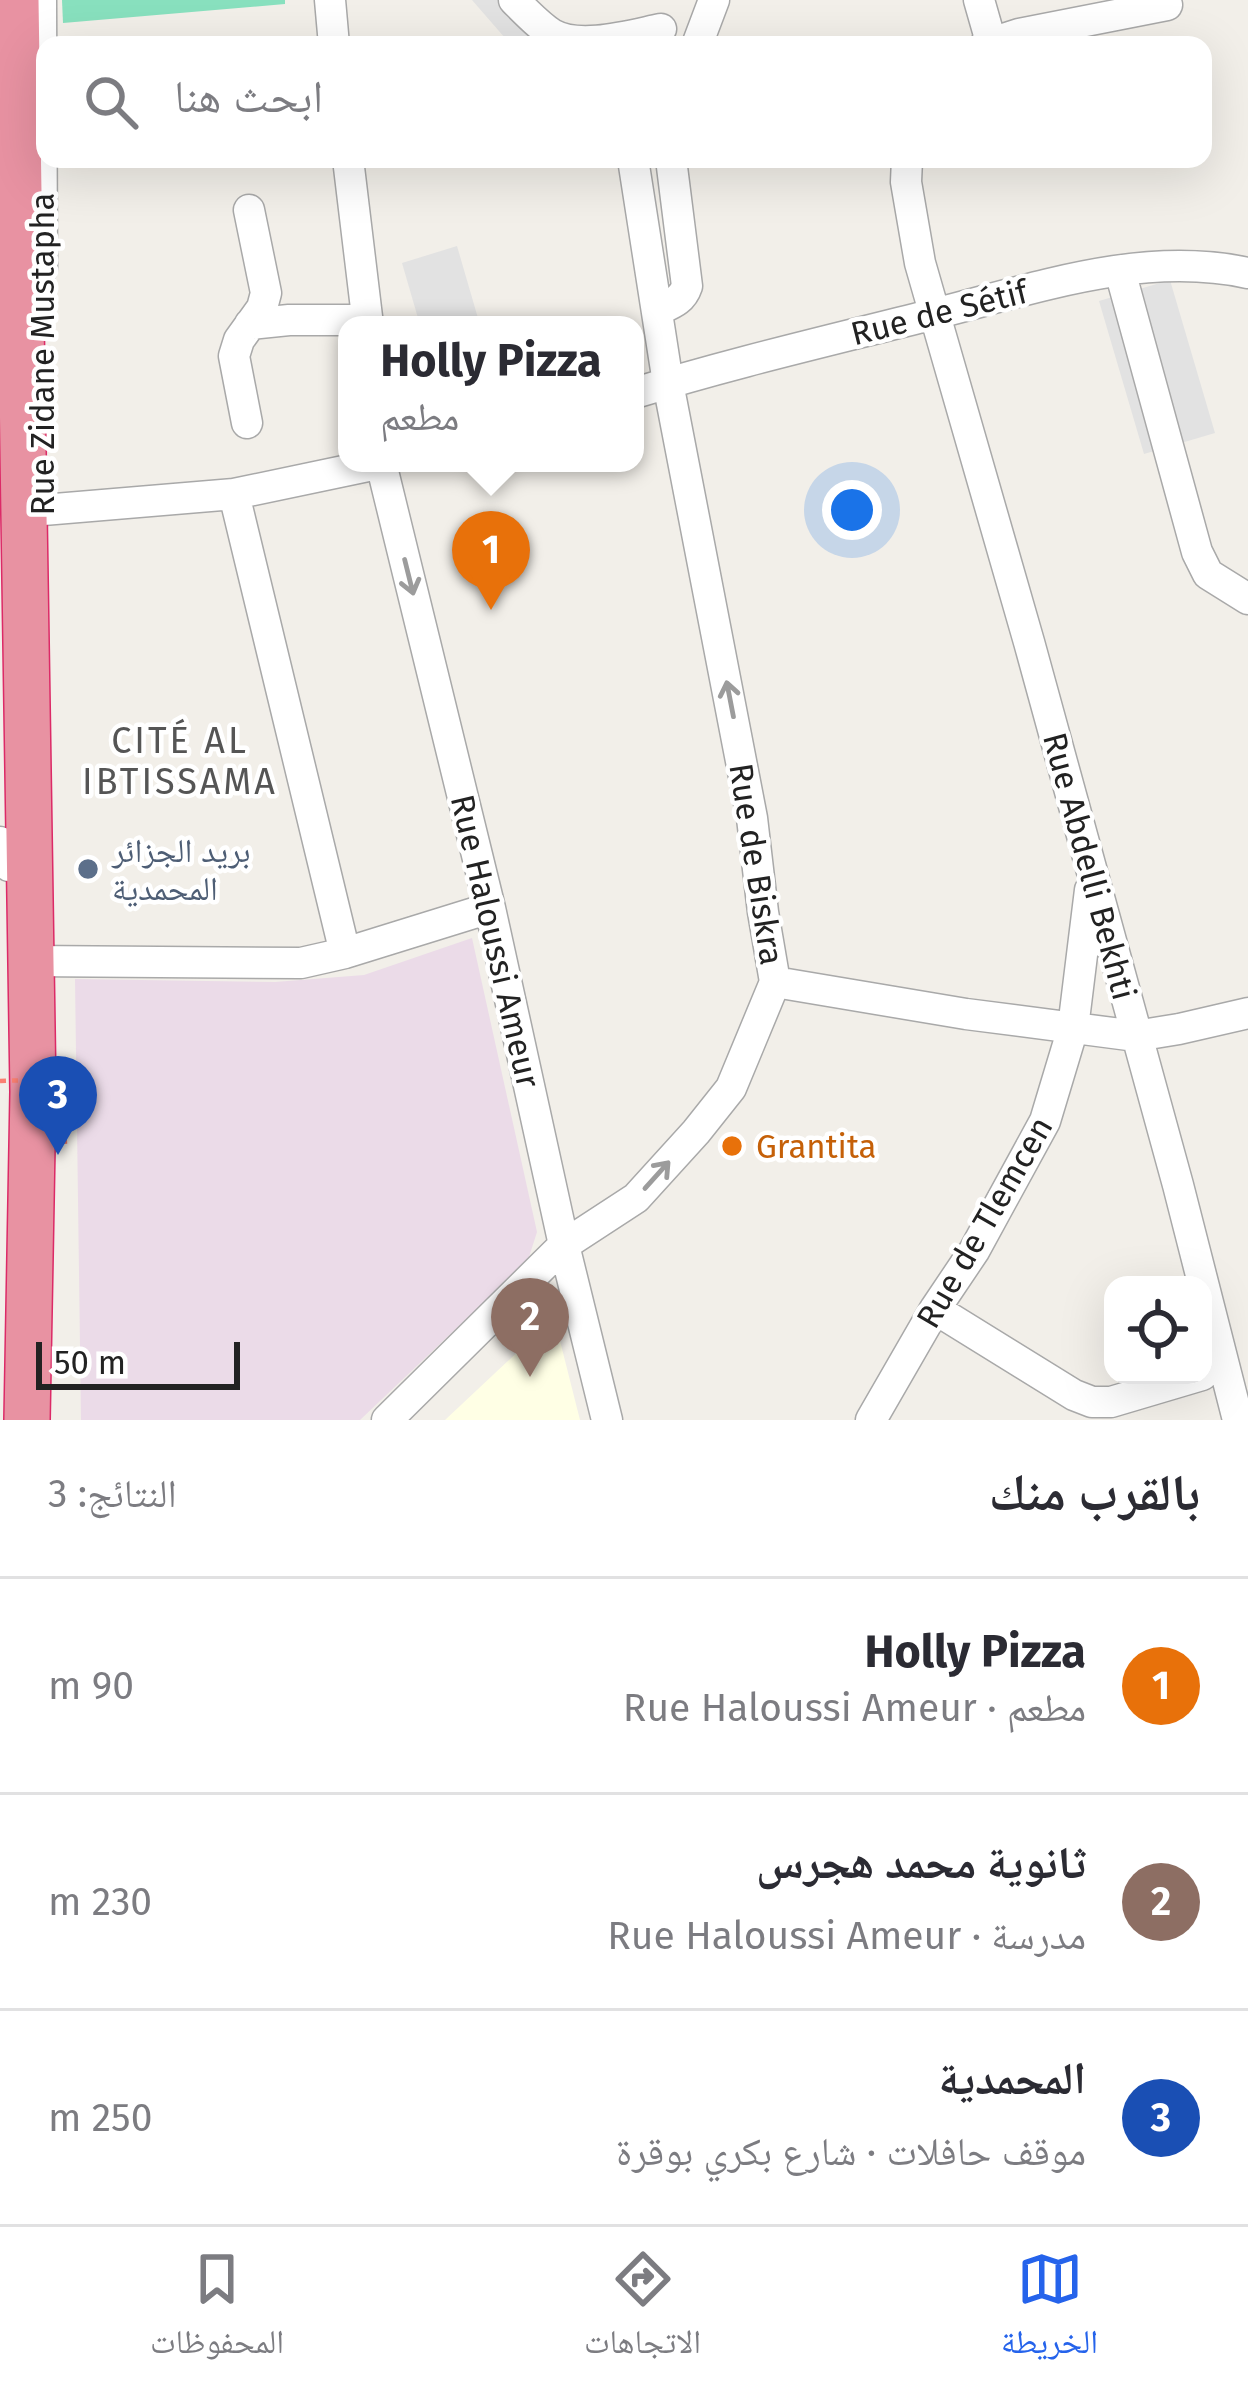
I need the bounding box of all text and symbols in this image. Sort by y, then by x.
search box [36,36,1212,168]
icon: search [78,69,144,135]
text: ابحث هنا [174,70,323,124]
street label: Rue Zidane Mustapha [23,192,63,516]
street label: Rue de Sétif [847,271,1035,354]
popup [338,316,644,472]
text: Holly Pizza [380,334,602,388]
text: مطعم [380,394,459,440]
your location [822,480,882,540]
pin: 1 [452,511,530,610]
one-way arrow [399,557,421,595]
one-way arrow [717,681,740,720]
district label: CITÉ AL IBTISSAMA [82,718,278,804]
street label: Rue Abdelli Bekhti [1034,728,1144,1004]
street label: Rue de Biskra [720,760,792,968]
street label: Rue Haloussi Ameur [442,791,548,1092]
place label: بريد الجزائر المحمدية [111,831,251,909]
marker: بريد الجزائر المحمدية [75,856,101,882]
pin: 3 [19,1056,97,1155]
street label: Rue de Tlemcen [908,1110,1062,1335]
place label: Grantita [756,1127,877,1167]
marker: Grantita [719,1133,745,1159]
one-way arrow [643,1161,670,1191]
map controls [1104,1276,1212,1384]
button: locate [1104,1276,1212,1384]
pin: 2 [491,1278,569,1377]
scale bar [36,1336,240,1389]
text: 50 m [54,1343,126,1383]
text: بالقرب منك [989,1462,1200,1524]
text: النتائج: 3 [48,1471,177,1517]
text: Holly Pizza [865,1625,1086,1679]
text: 90 m [48,1663,134,1709]
text: 1 [1152,1663,1170,1709]
text: مطعم · Rue Haloussi Ameur [623,1685,1086,1731]
text: ثانوية محمد هجرس [756,1836,1086,1890]
text: 230 m [48,1879,152,1925]
text: 2 [1151,1879,1171,1925]
text: مدرسة · Rue Haloussi Ameur [607,1913,1086,1959]
text: المحمدية [938,2052,1086,2106]
text: 250 m [48,2095,152,2141]
text: 3 [1151,2095,1171,2141]
text: موقف حافلات · شارع بكري بوقرة [616,2129,1086,2175]
tab: المحفوظات [150,2246,284,2374]
tab: الاتجاهات [584,2246,701,2374]
tab: الخريطة [1001,2246,1098,2374]

